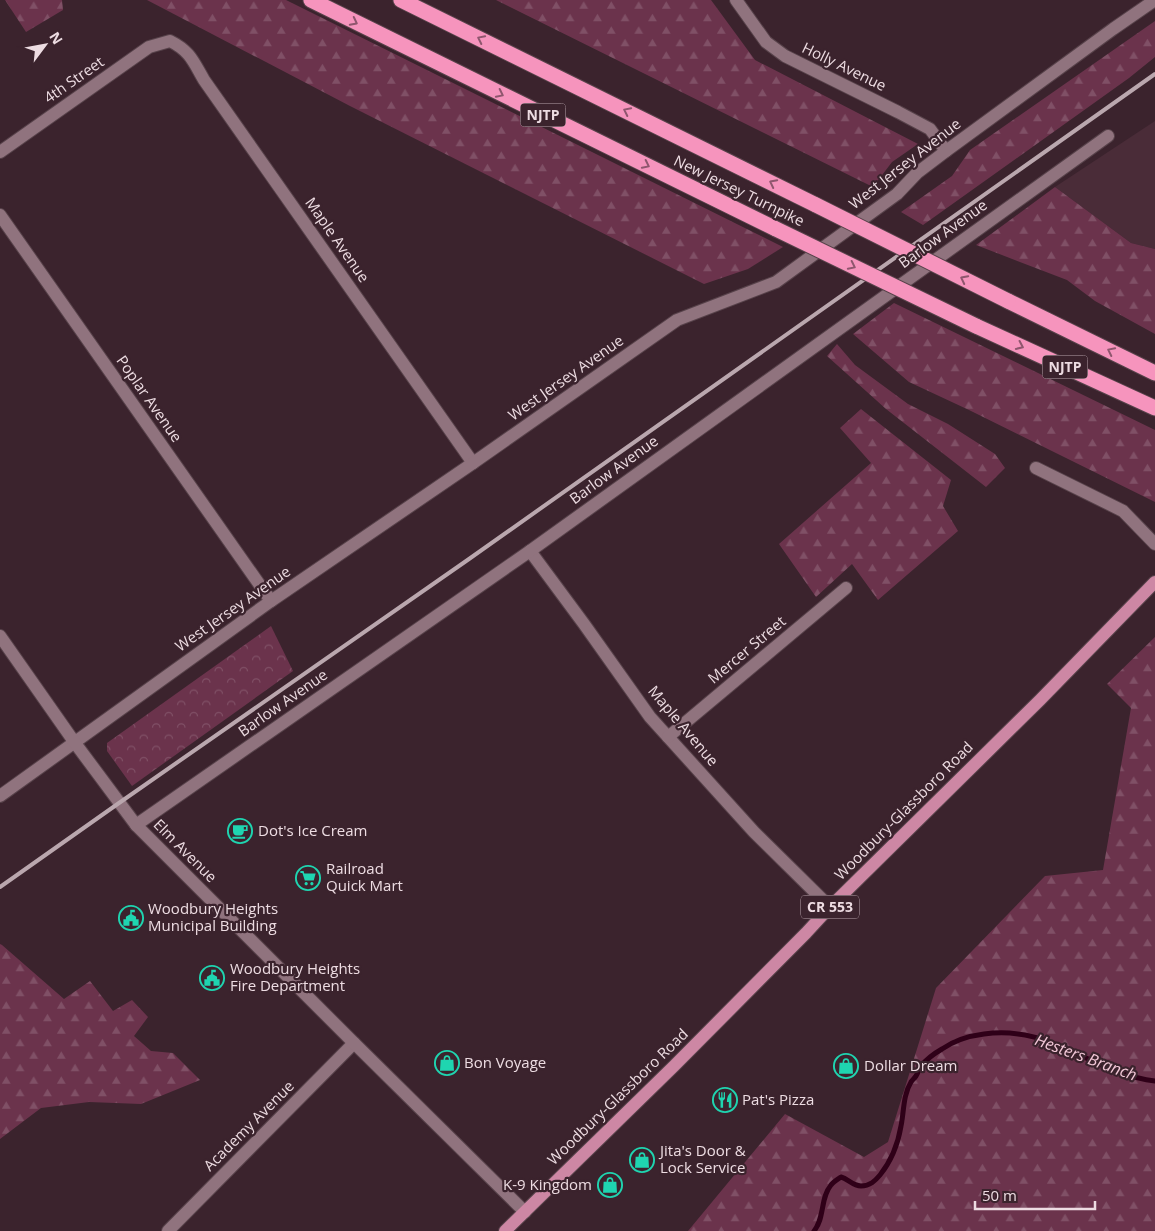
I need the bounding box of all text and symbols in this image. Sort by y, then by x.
one-way arrow [349,16,358,26]
north arrow [20,20,70,70]
text: N [45,28,68,48]
one-way arrow [477,35,486,45]
street label: Holly Avenue [799,37,890,95]
street label: 4th Street [39,51,107,107]
one-way arrow [495,87,504,98]
road number: NJTP [520,104,566,126]
one-way arrow [623,107,632,117]
street label: West Jersey Avenue [844,113,964,213]
street label: New Jersey Turnpike [671,150,808,230]
one-way arrow [641,159,650,169]
one-way arrow [769,179,778,189]
street label: Maple Avenue [301,193,375,286]
street label: Barlow Avenue [894,194,991,272]
one-way arrow [847,259,856,270]
one-way arrow [960,275,969,285]
street label: West Jersey Avenue [504,330,627,425]
one-way arrow [1015,340,1024,350]
one-way arrow [1107,347,1116,357]
street label: Poplar Avenue [112,351,187,446]
road number: NJTP [1042,356,1088,378]
street label: Barlow Avenue [565,430,662,508]
street label: West Jersey Avenue [171,561,294,656]
street label: Mercer Street [703,611,789,688]
street label: Barlow Avenue [234,664,331,740]
street label: Maple Avenue [644,681,723,770]
street label: Woodbury-Glassboro Road [830,737,977,884]
street label: Elm Avenue [150,814,222,886]
cafe icon: Dot's Ice Cream [227,818,253,844]
place label: Dot's Ice Cream [258,820,368,840]
place label: Railroad Quick Mart [326,858,403,895]
supermarket icon: Railroad Quick Mart [295,865,321,891]
road number: CR 553 [801,896,859,919]
place label: Woodbury Heights Municipal Building [148,898,278,935]
public building icon: Woodbury Heights Municipal Building [118,905,144,931]
place label: Woodbury Heights Fire Department [230,958,360,995]
public building icon: Woodbury Heights Fire Department [199,965,225,991]
street label: Woodbury-Glassboro Road [543,1024,692,1169]
water label: Hesters Branch [1032,1028,1140,1086]
shop icon: Bon Voyage [434,1050,460,1076]
place label: Bon Voyage [464,1052,546,1072]
shop icon: Dollar Dream [833,1053,859,1079]
place label: Dollar Dream [864,1055,958,1075]
street label: Academy Avenue [199,1076,298,1175]
restaurant icon: Pat's Pizza [712,1087,738,1113]
place label: Pat's Pizza [742,1089,814,1109]
place label: Jita's Door & Lock Service [658,1140,746,1177]
shop icon: Jita's Door & Lock Service [629,1147,655,1173]
shop icon: K-9 Kingdom [597,1172,623,1198]
place label: K-9 Kingdom [503,1174,592,1194]
scale bar [975,1178,1095,1210]
text: 50 m [982,1185,1017,1205]

